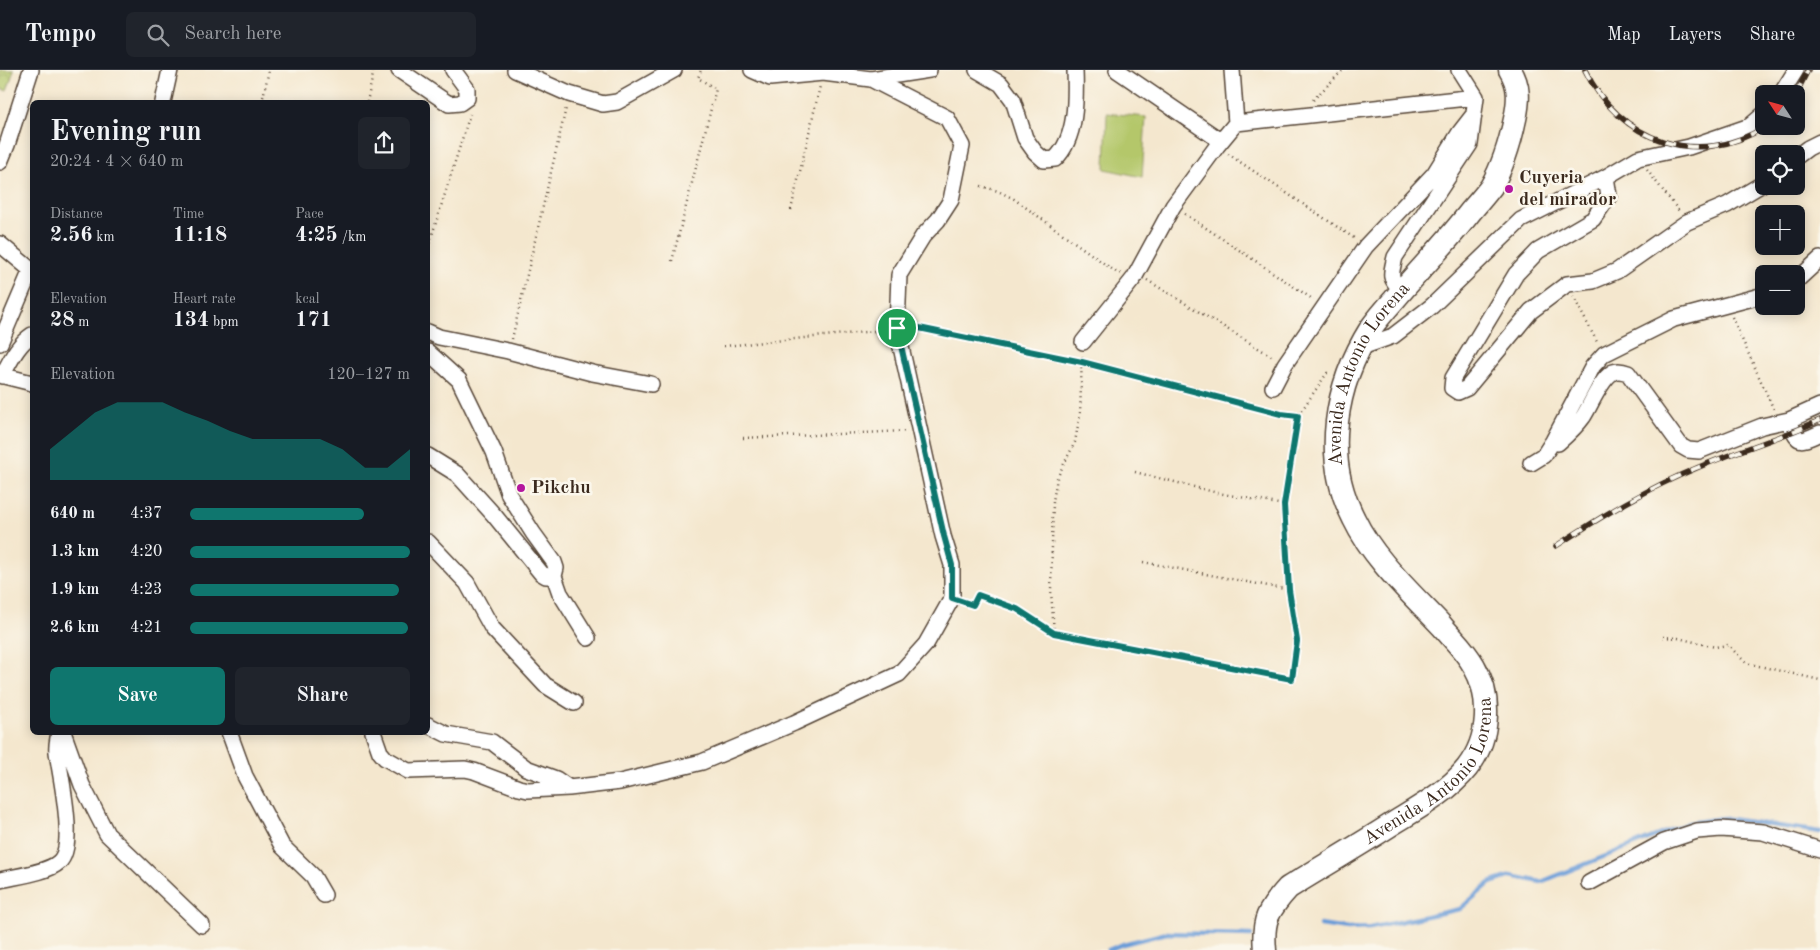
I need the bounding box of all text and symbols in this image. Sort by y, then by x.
search box [126,12,476,57]
icon: search [144,21,172,49]
text: Tempo [25,23,96,47]
text: Search here [184,25,282,44]
text: Map [1607,26,1641,44]
text: Layers [1669,26,1721,44]
text: Share [1749,26,1795,44]
north arrow [1755,85,1805,135]
map controls [1755,85,1805,315]
button: share [358,117,410,169]
text: Evening run [50,119,202,147]
button: locate [1755,145,1805,195]
text: 20:24 · 4 × 640 m [50,154,183,170]
place label: Cuyeria del mirador [1519,169,1616,210]
marker: Cuyeria del mirador [1503,183,1515,195]
button: + [1755,205,1805,255]
text: Distance [50,207,103,221]
text: Time [173,207,204,221]
text: Pace [295,207,324,221]
text: 2.56 [50,225,92,246]
text: 11:18 [173,225,227,246]
text: 4:25 [295,225,338,246]
text: km [92,230,115,244]
text: /km [338,230,366,244]
button: − [1755,265,1805,315]
street label: Avenida Antonio Lorena [1326,279,1414,467]
text: Elevation [50,292,107,306]
text: Heart rate [173,292,236,306]
text: kcal [295,292,319,306]
pin [876,307,918,349]
text: 28 [50,310,74,331]
text: 134 [173,310,209,331]
text: 171 [295,310,332,331]
icon: arrive [883,314,911,342]
text: m [74,315,89,329]
text: bpm [209,315,239,329]
text: Elevation [50,367,115,383]
text: 120–127 m [327,367,410,383]
place label: Pikchu [531,479,591,498]
marker: Pikchu [515,482,527,494]
text: 640 m [50,506,95,522]
text: 4:37 [130,506,162,522]
text: 1.3 km [50,544,99,560]
text: 4:20 [130,544,162,560]
text: 1.9 km [50,582,99,598]
text: 4:23 [130,582,162,598]
text: 2.6 km [50,620,99,636]
text: 4:21 [130,620,162,636]
button: Save [50,667,225,725]
button: Share [235,667,410,725]
street label: Avenida Antonio Lorena [1360,696,1496,849]

